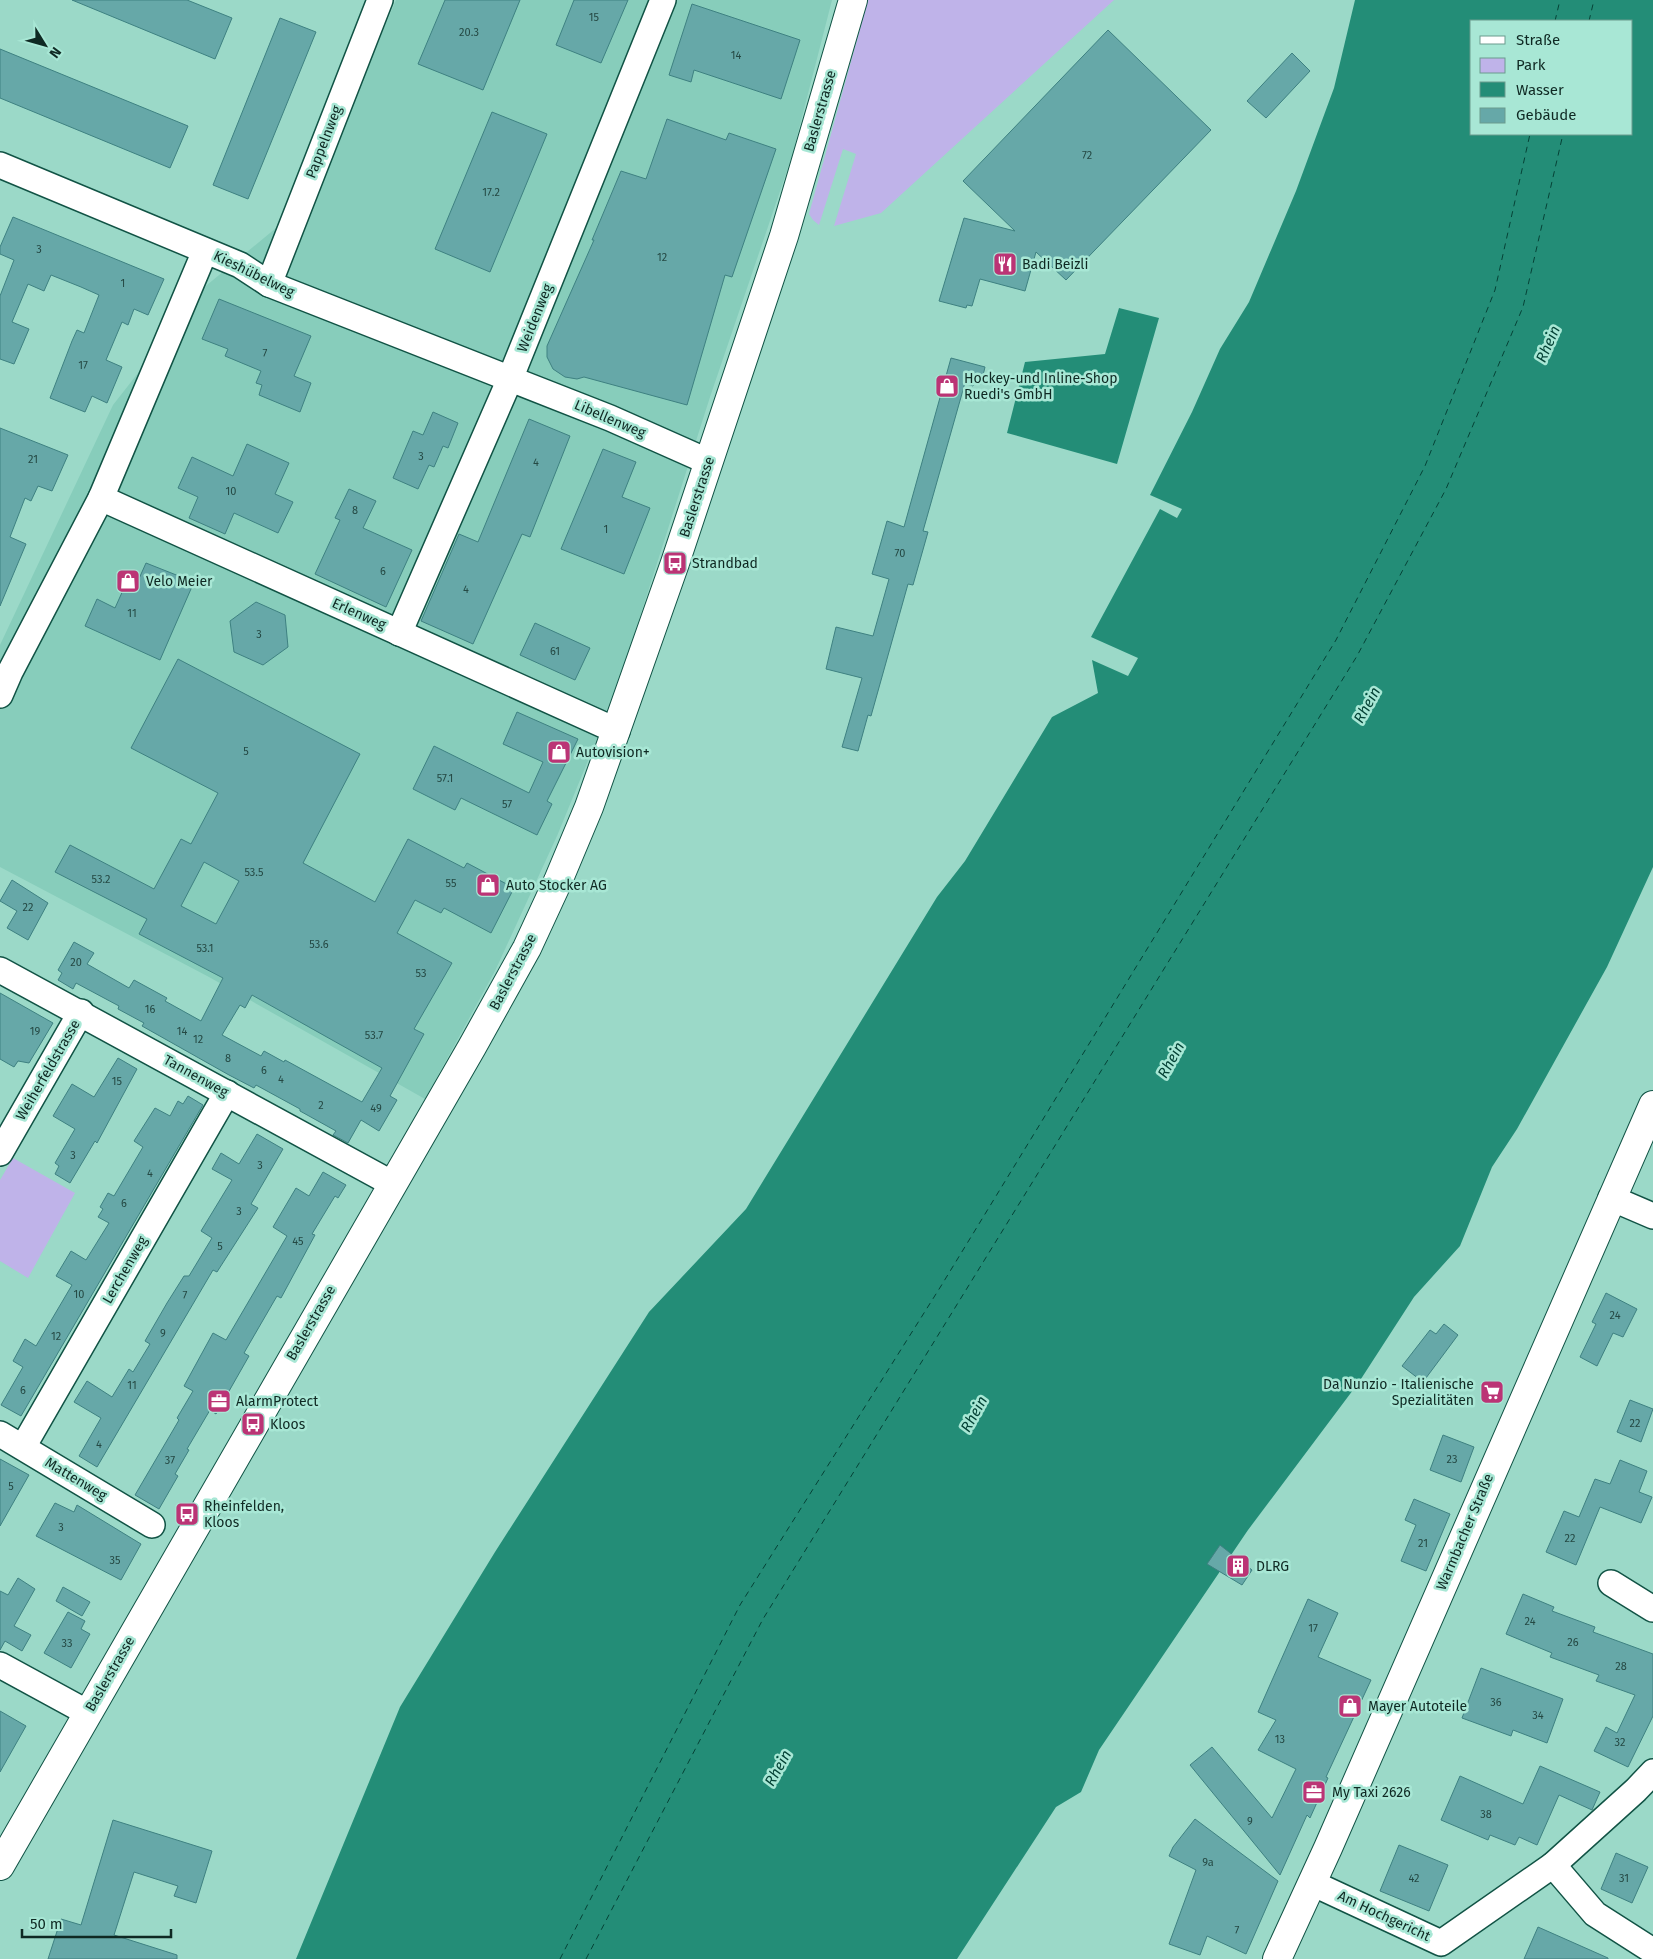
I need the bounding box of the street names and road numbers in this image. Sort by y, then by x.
street label: Baslerstrasse [800,68,840,154]
street label: Pappelnweg [302,103,346,181]
street label: Kieshübelweg [211,247,298,301]
street label: Weidenweg [514,281,557,355]
street label: Libellenweg [572,396,649,442]
street label: Baslerstrasse [676,454,718,540]
street label: Erlenweg [329,595,389,634]
street label: Baslerstrasse [486,931,540,1013]
street label: Weiherfeldstrasse [12,1017,84,1123]
street label: Tannenweg [161,1051,232,1101]
street label: Lerchenweg [99,1233,151,1307]
street label: Baslerstrasse [283,1282,339,1364]
street label: Mattenweg [42,1454,111,1504]
street label: Warmbacher Straße [1433,1471,1497,1593]
street label: Baslerstrasse [82,1633,138,1715]
street label: Am Hochgericht [1335,1887,1434,1945]

